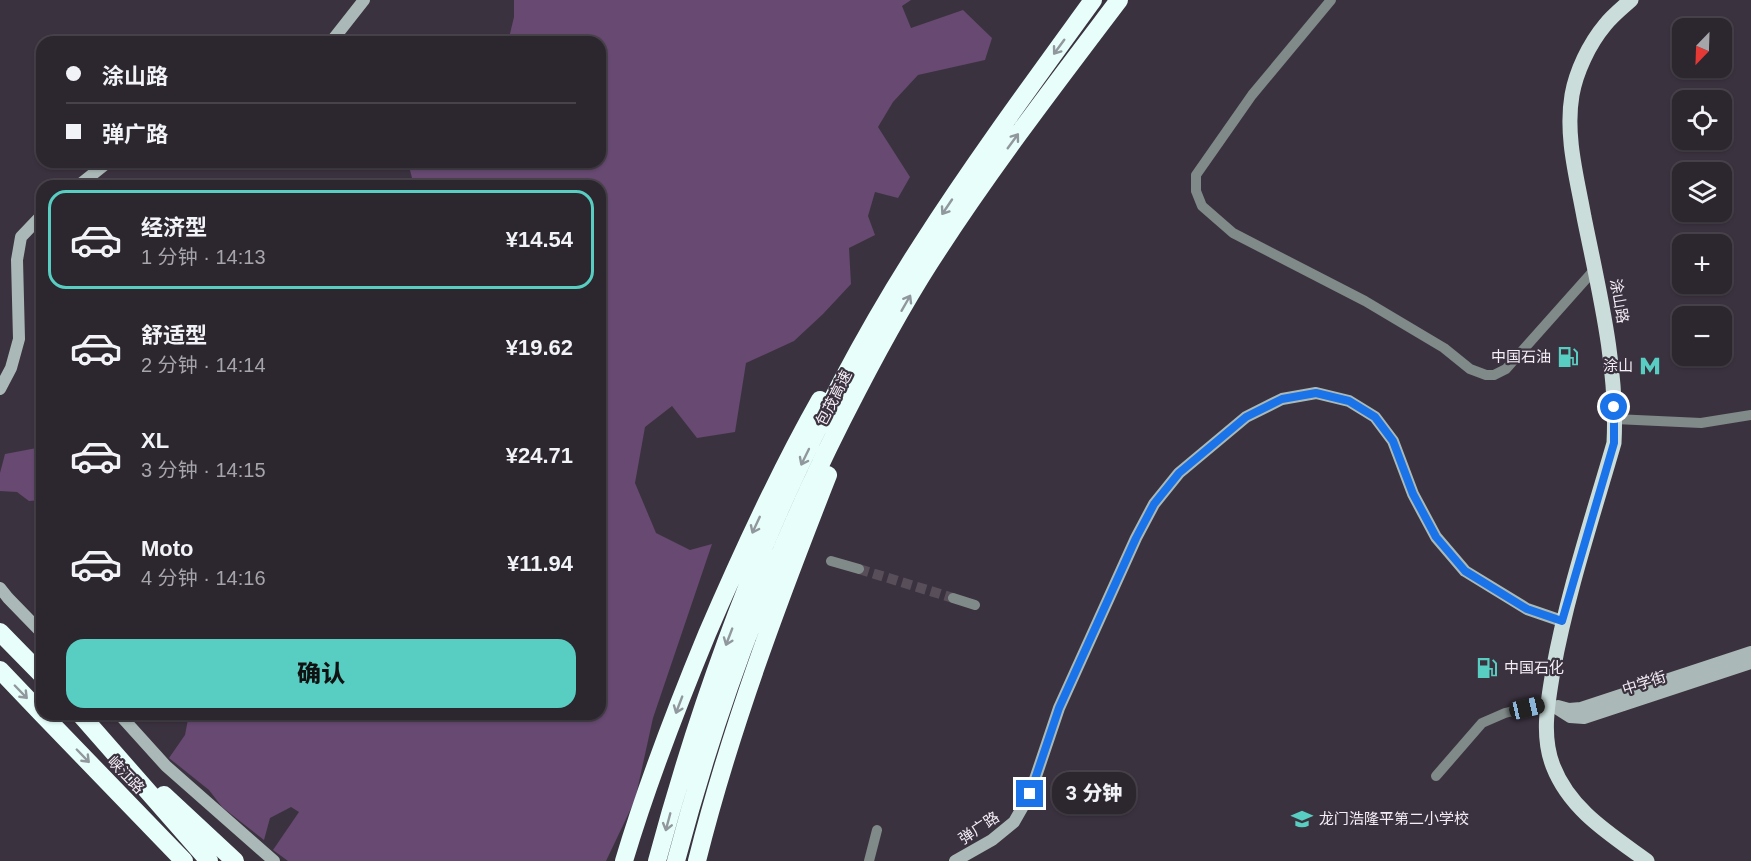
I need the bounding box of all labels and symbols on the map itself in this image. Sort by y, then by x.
north arrow [1672,18,1732,78]
one-way arrow [1053,39,1065,55]
one-way arrow [1007,133,1019,149]
one-way arrow [941,198,953,215]
street label: 涂山路 [1607,277,1632,325]
one-way arrow [900,295,912,312]
fuel station icon: 中国石油 [1556,345,1580,369]
place label: 中国石油 [1491,348,1551,365]
metro station icon: 涂山 [1638,354,1662,378]
place label: 涂山 [1603,357,1633,374]
street label: 包茂高速 [812,367,855,428]
route start [1600,393,1627,420]
one-way arrow [798,448,810,466]
one-way arrow [749,516,761,534]
one-way arrow [723,627,734,646]
fuel station icon: 中国石化 [1475,656,1499,680]
place label: 中国石化 [1504,659,1564,676]
street label: 中学街 [1620,667,1668,698]
one-way arrow [14,685,28,700]
one-way arrow [673,695,684,713]
car [1507,695,1547,721]
one-way arrow [75,749,90,764]
street label: 峡江路 [105,753,148,797]
callout: 3 分钟 [1051,773,1135,815]
route end [1016,780,1043,807]
school or university icon: 龙门浩隆平第二小学校 [1290,807,1314,831]
street label: 弹广路 [955,808,1002,847]
place label: 龙门浩隆平第二小学校 [1319,810,1469,827]
one-way arrow [662,812,673,831]

